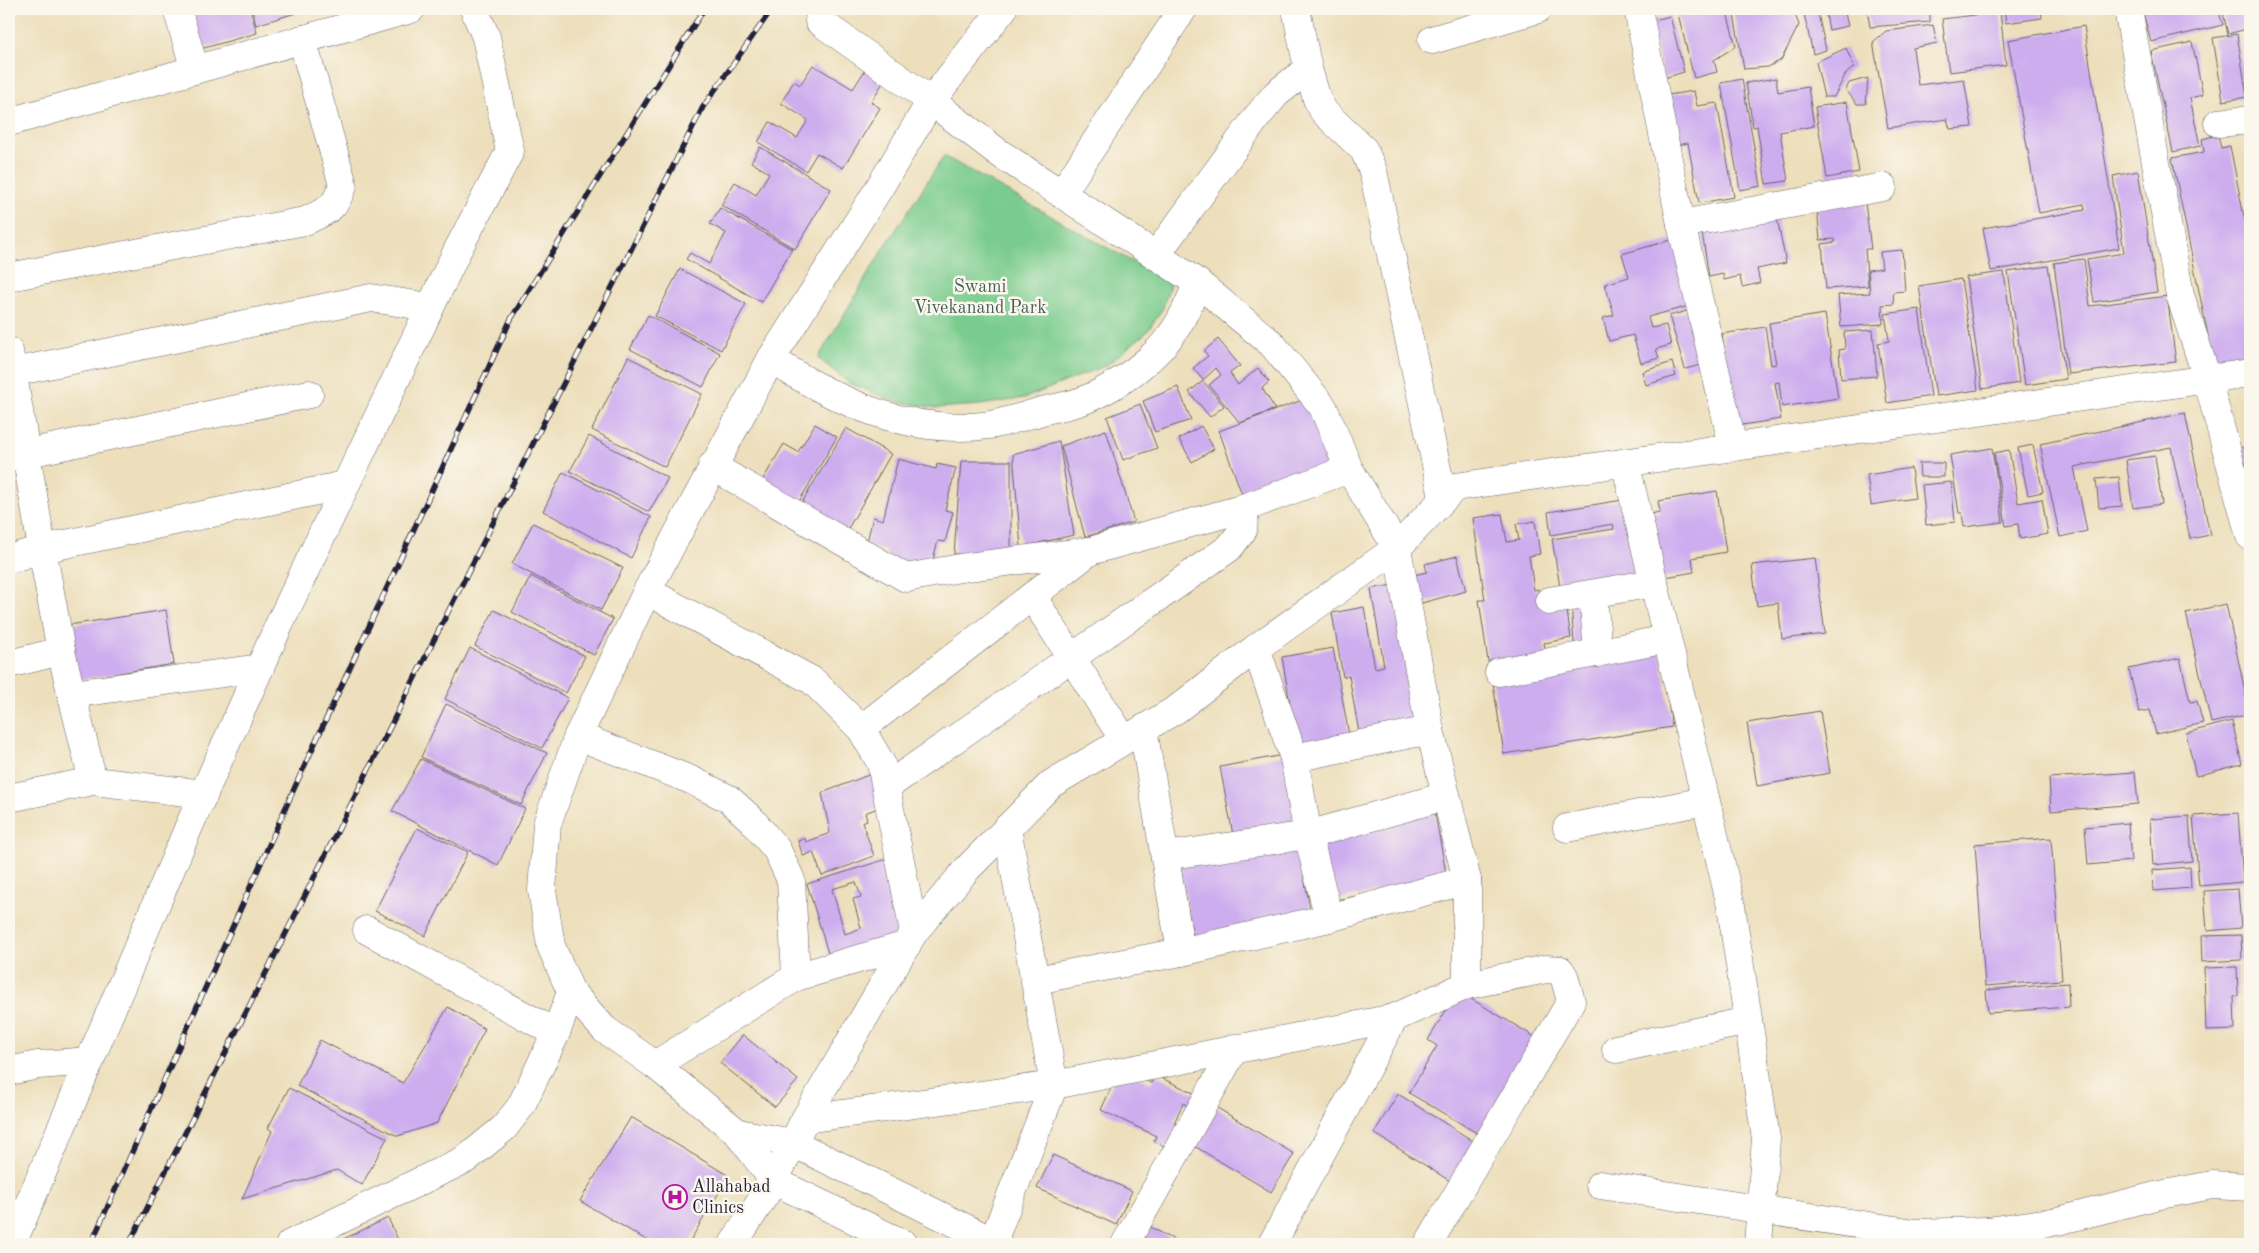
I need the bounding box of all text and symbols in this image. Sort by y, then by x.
park label: Swami Vivekanand Park [913,278,1047,317]
place label: Allahabad Clinics [692,1178,771,1217]
hospital icon: Allahabad Clinics [662,1184,688,1210]

